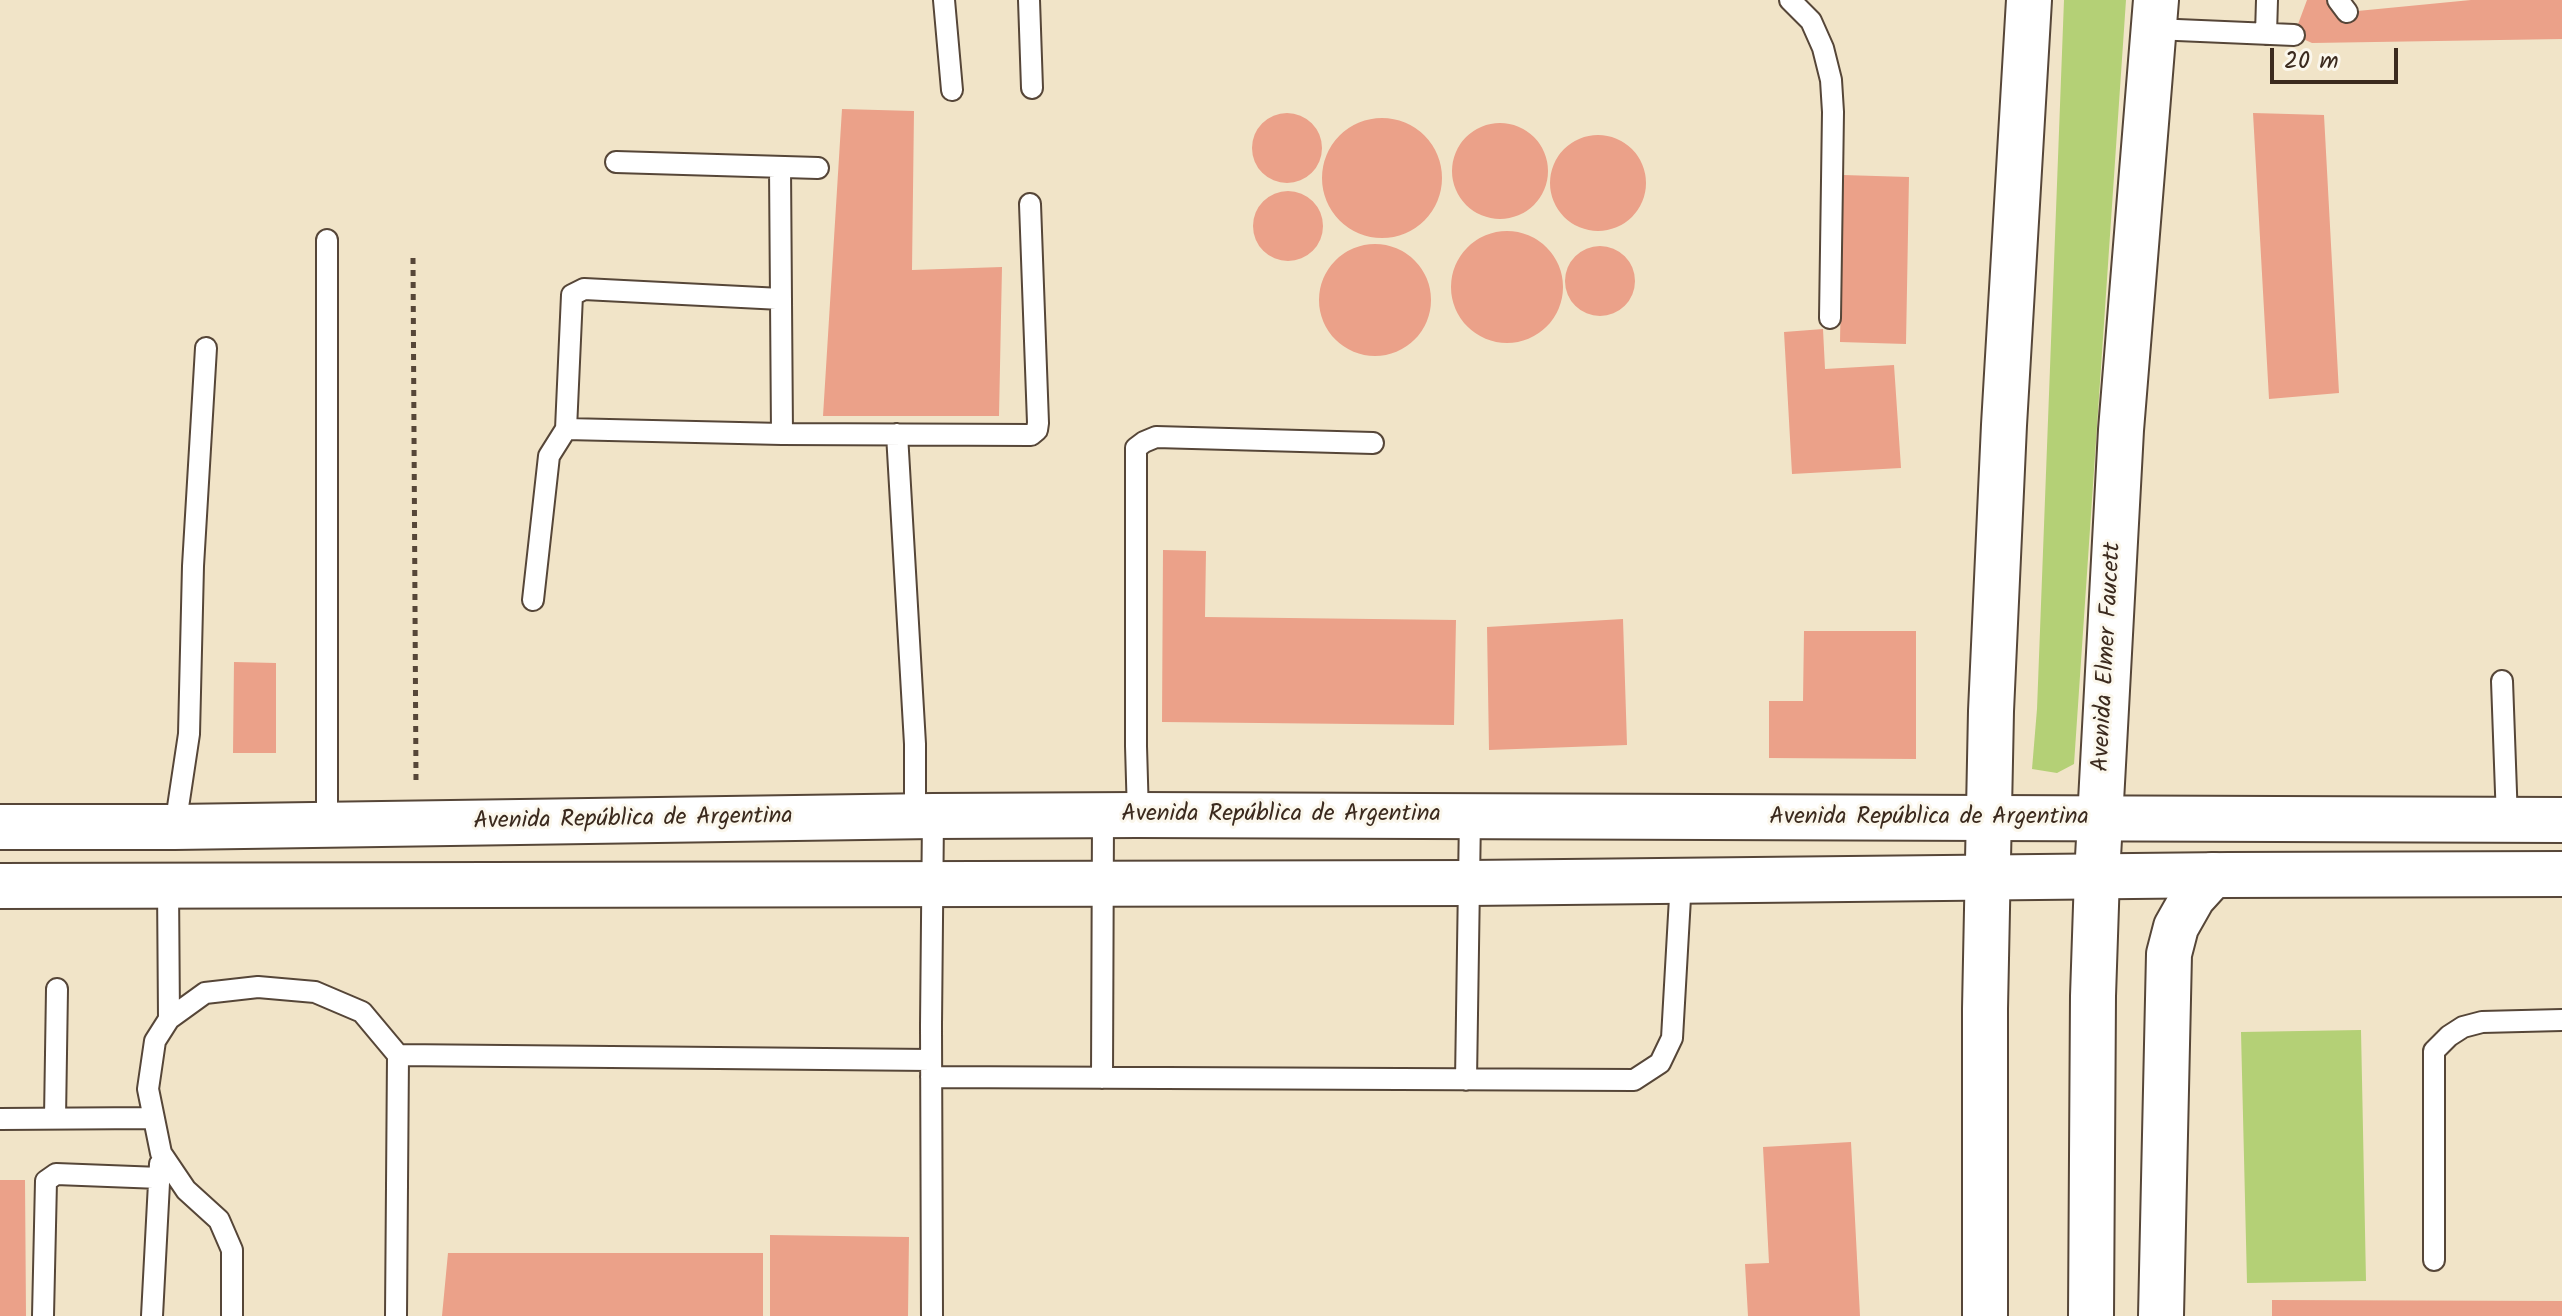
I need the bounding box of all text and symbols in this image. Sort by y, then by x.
scale bar [2274,32,2402,82]
text: 20 m [2284,42,2339,81]
street label: Avenida Elmer Faucett [2089,542,2129,772]
street label: Avenida República de Argentina [1121,802,1441,830]
street label: Avenida República de Argentina [473,804,793,838]
street label: Avenida República de Argentina [1769,805,2089,833]

